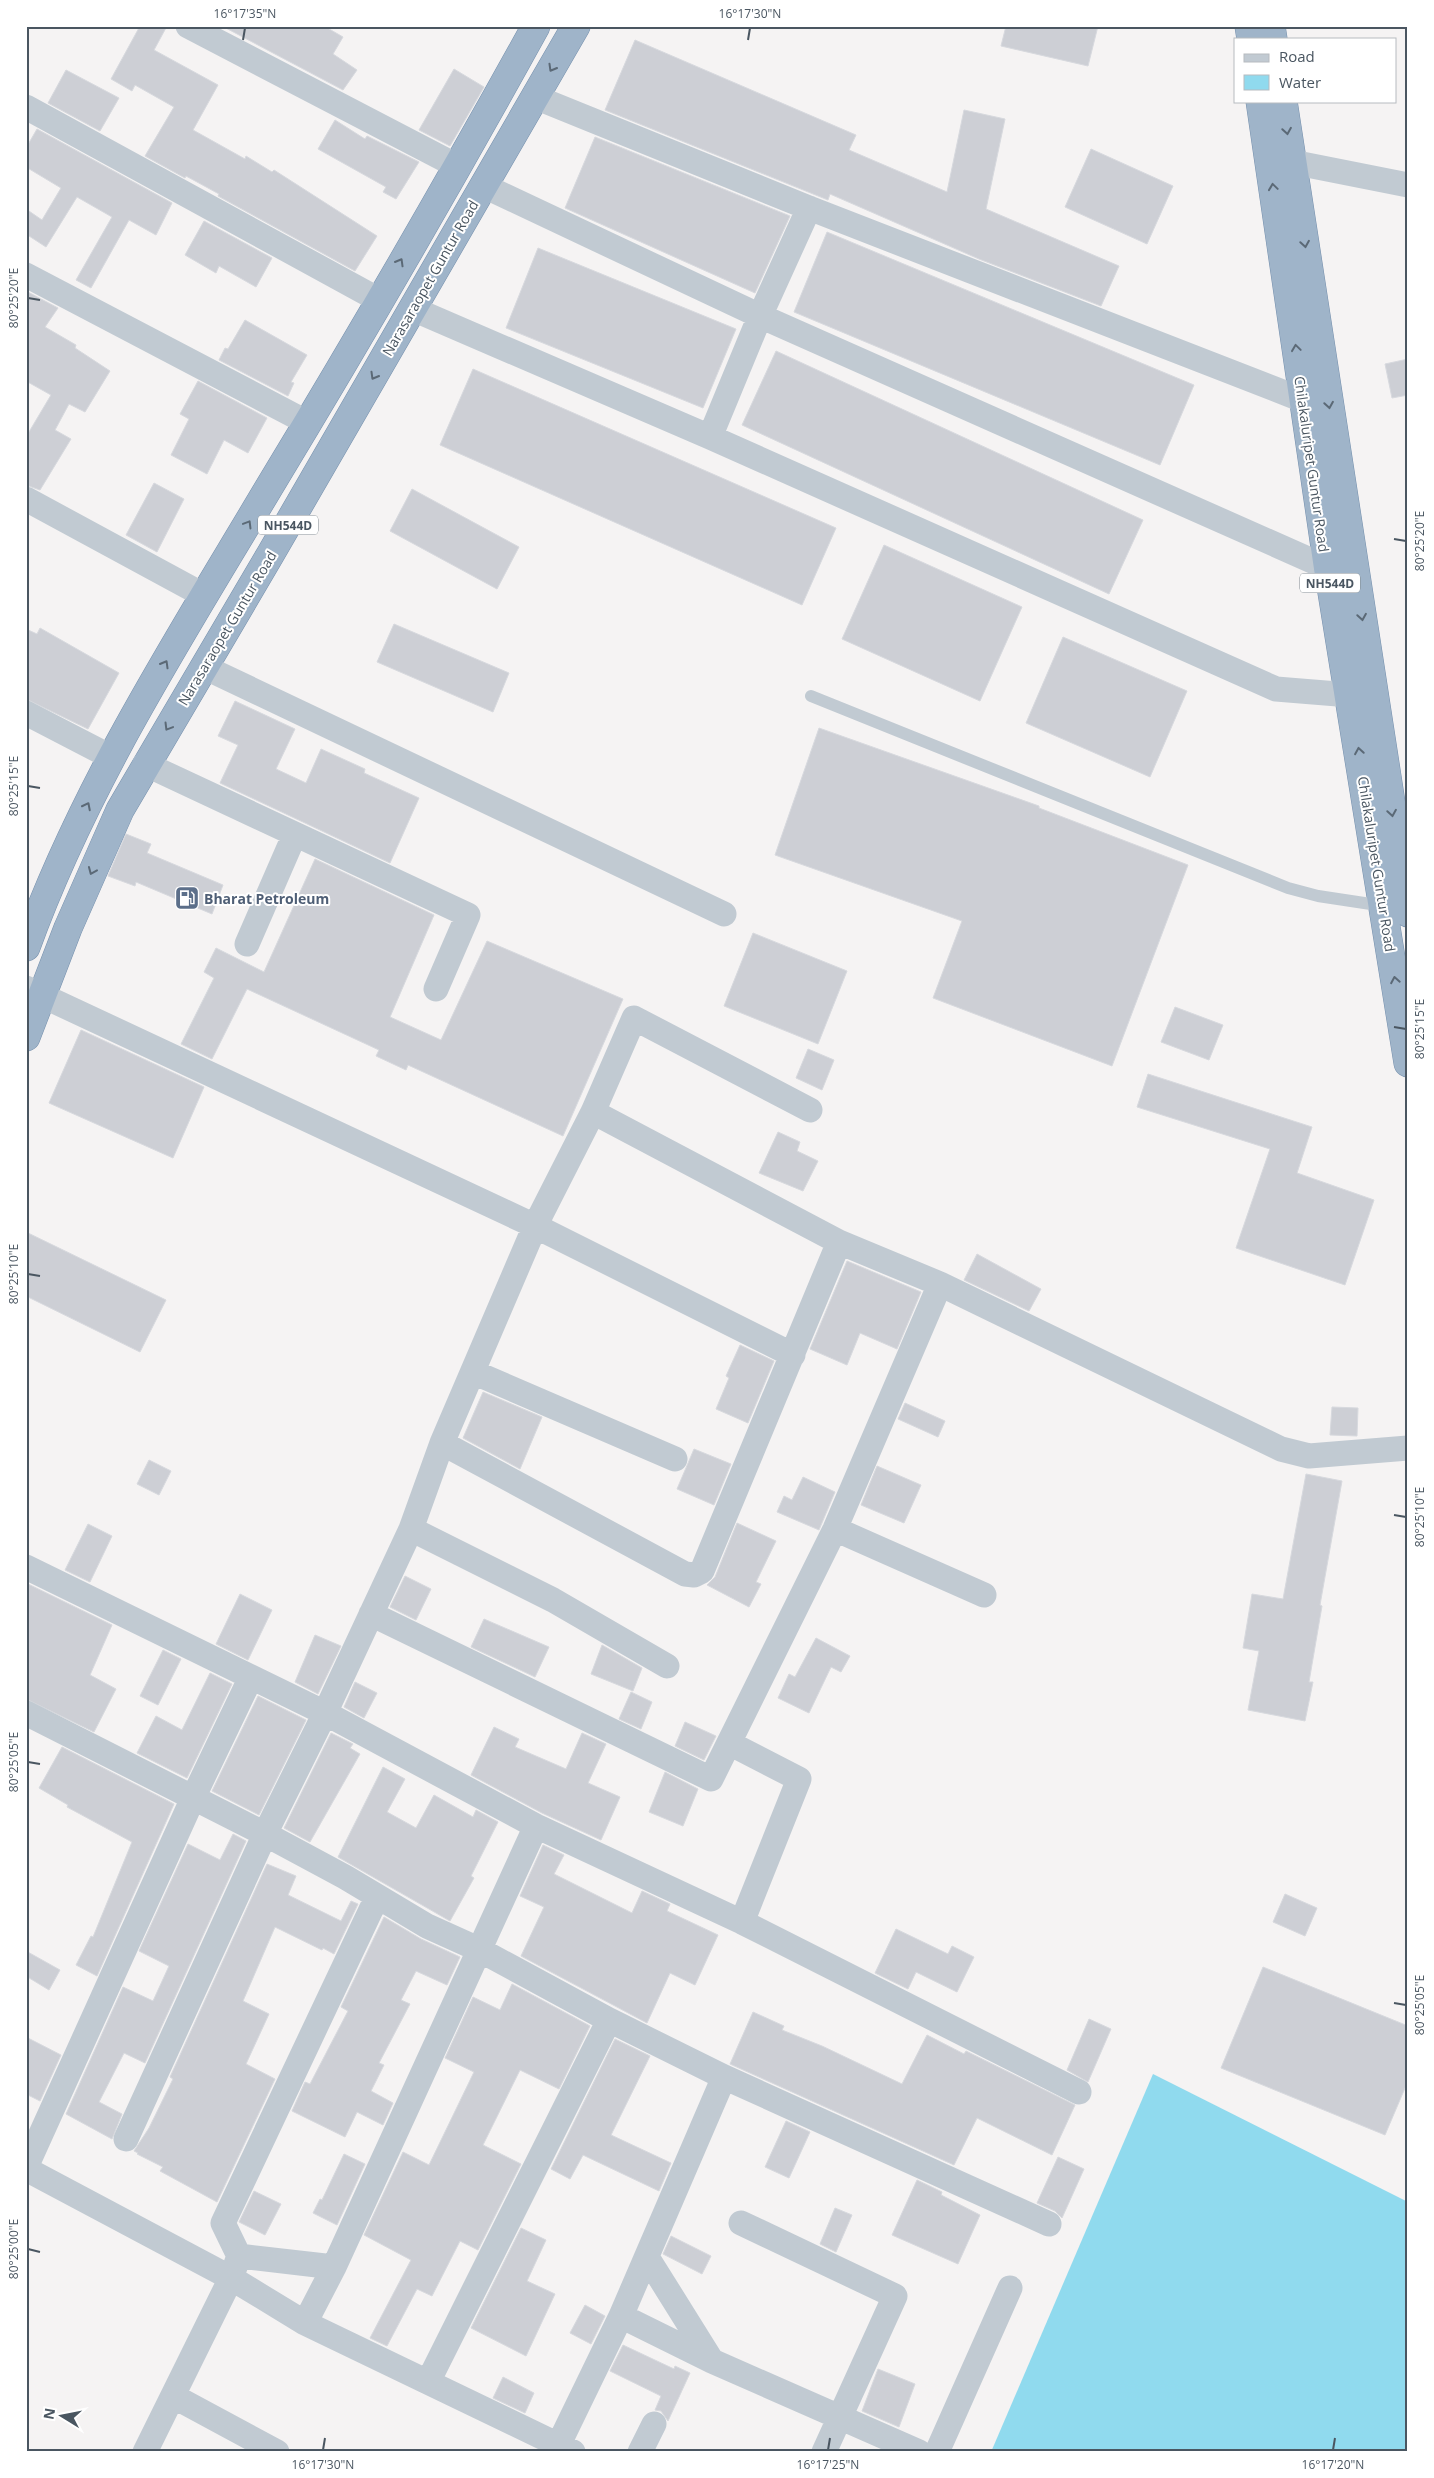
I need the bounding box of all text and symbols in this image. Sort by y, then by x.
text: 16°17'35"N [214,5,276,22]
text: 16°17'30"N [719,5,781,22]
legend [1234,38,1396,102]
text: Road [1279,46,1315,66]
one-way arrow [548,63,558,72]
text: Water [1279,72,1321,92]
one-way arrow [1282,127,1292,136]
one-way arrow [1268,183,1279,191]
street label: Narasaraopet Guntur Road [378,197,482,359]
one-way arrow [1299,240,1309,249]
one-way arrow [394,259,404,268]
text: 80°25'20"E [5,268,22,328]
one-way arrow [1291,344,1301,353]
one-way arrow [370,370,380,379]
street label: Chilakaluripet Guntur Road [1290,375,1334,553]
one-way arrow [1324,401,1334,409]
text: 80°25'20"E [1411,511,1428,571]
road number: NH544D [258,516,318,534]
one-way arrow [241,520,251,529]
street label: Narasaraopet Guntur Road [173,547,281,709]
road number: NH544D [1300,574,1360,592]
one-way arrow [1357,613,1367,622]
one-way arrow [159,660,169,669]
one-way arrow [164,722,174,731]
one-way arrow [1354,746,1365,754]
text: 80°25'15"E [5,756,22,816]
street label: Chilakaluripet Guntur Road [1354,775,1400,953]
one-way arrow [81,802,91,811]
one-way arrow [1387,808,1397,817]
one-way arrow [88,866,99,875]
fuel station icon: Bharat Petroleum [174,885,200,911]
place label: Bharat Petroleum [204,889,329,908]
one-way arrow [1390,976,1400,985]
text: 80°25'15"E [1411,999,1428,1059]
text: 80°25'10"E [5,1244,22,1304]
text: 80°25'10"E [1411,1487,1428,1547]
text: 80°25'05"E [5,1732,22,1792]
text: 80°25'05"E [1411,1975,1428,2035]
text: 80°25'00"E [5,2219,22,2279]
north arrow [38,2390,88,2440]
text: N [38,2406,59,2421]
text: 16°17'30"N [292,2456,354,2473]
text: 16°17'25"N [797,2456,859,2473]
text: 16°17'20"N [1302,2456,1364,2473]

